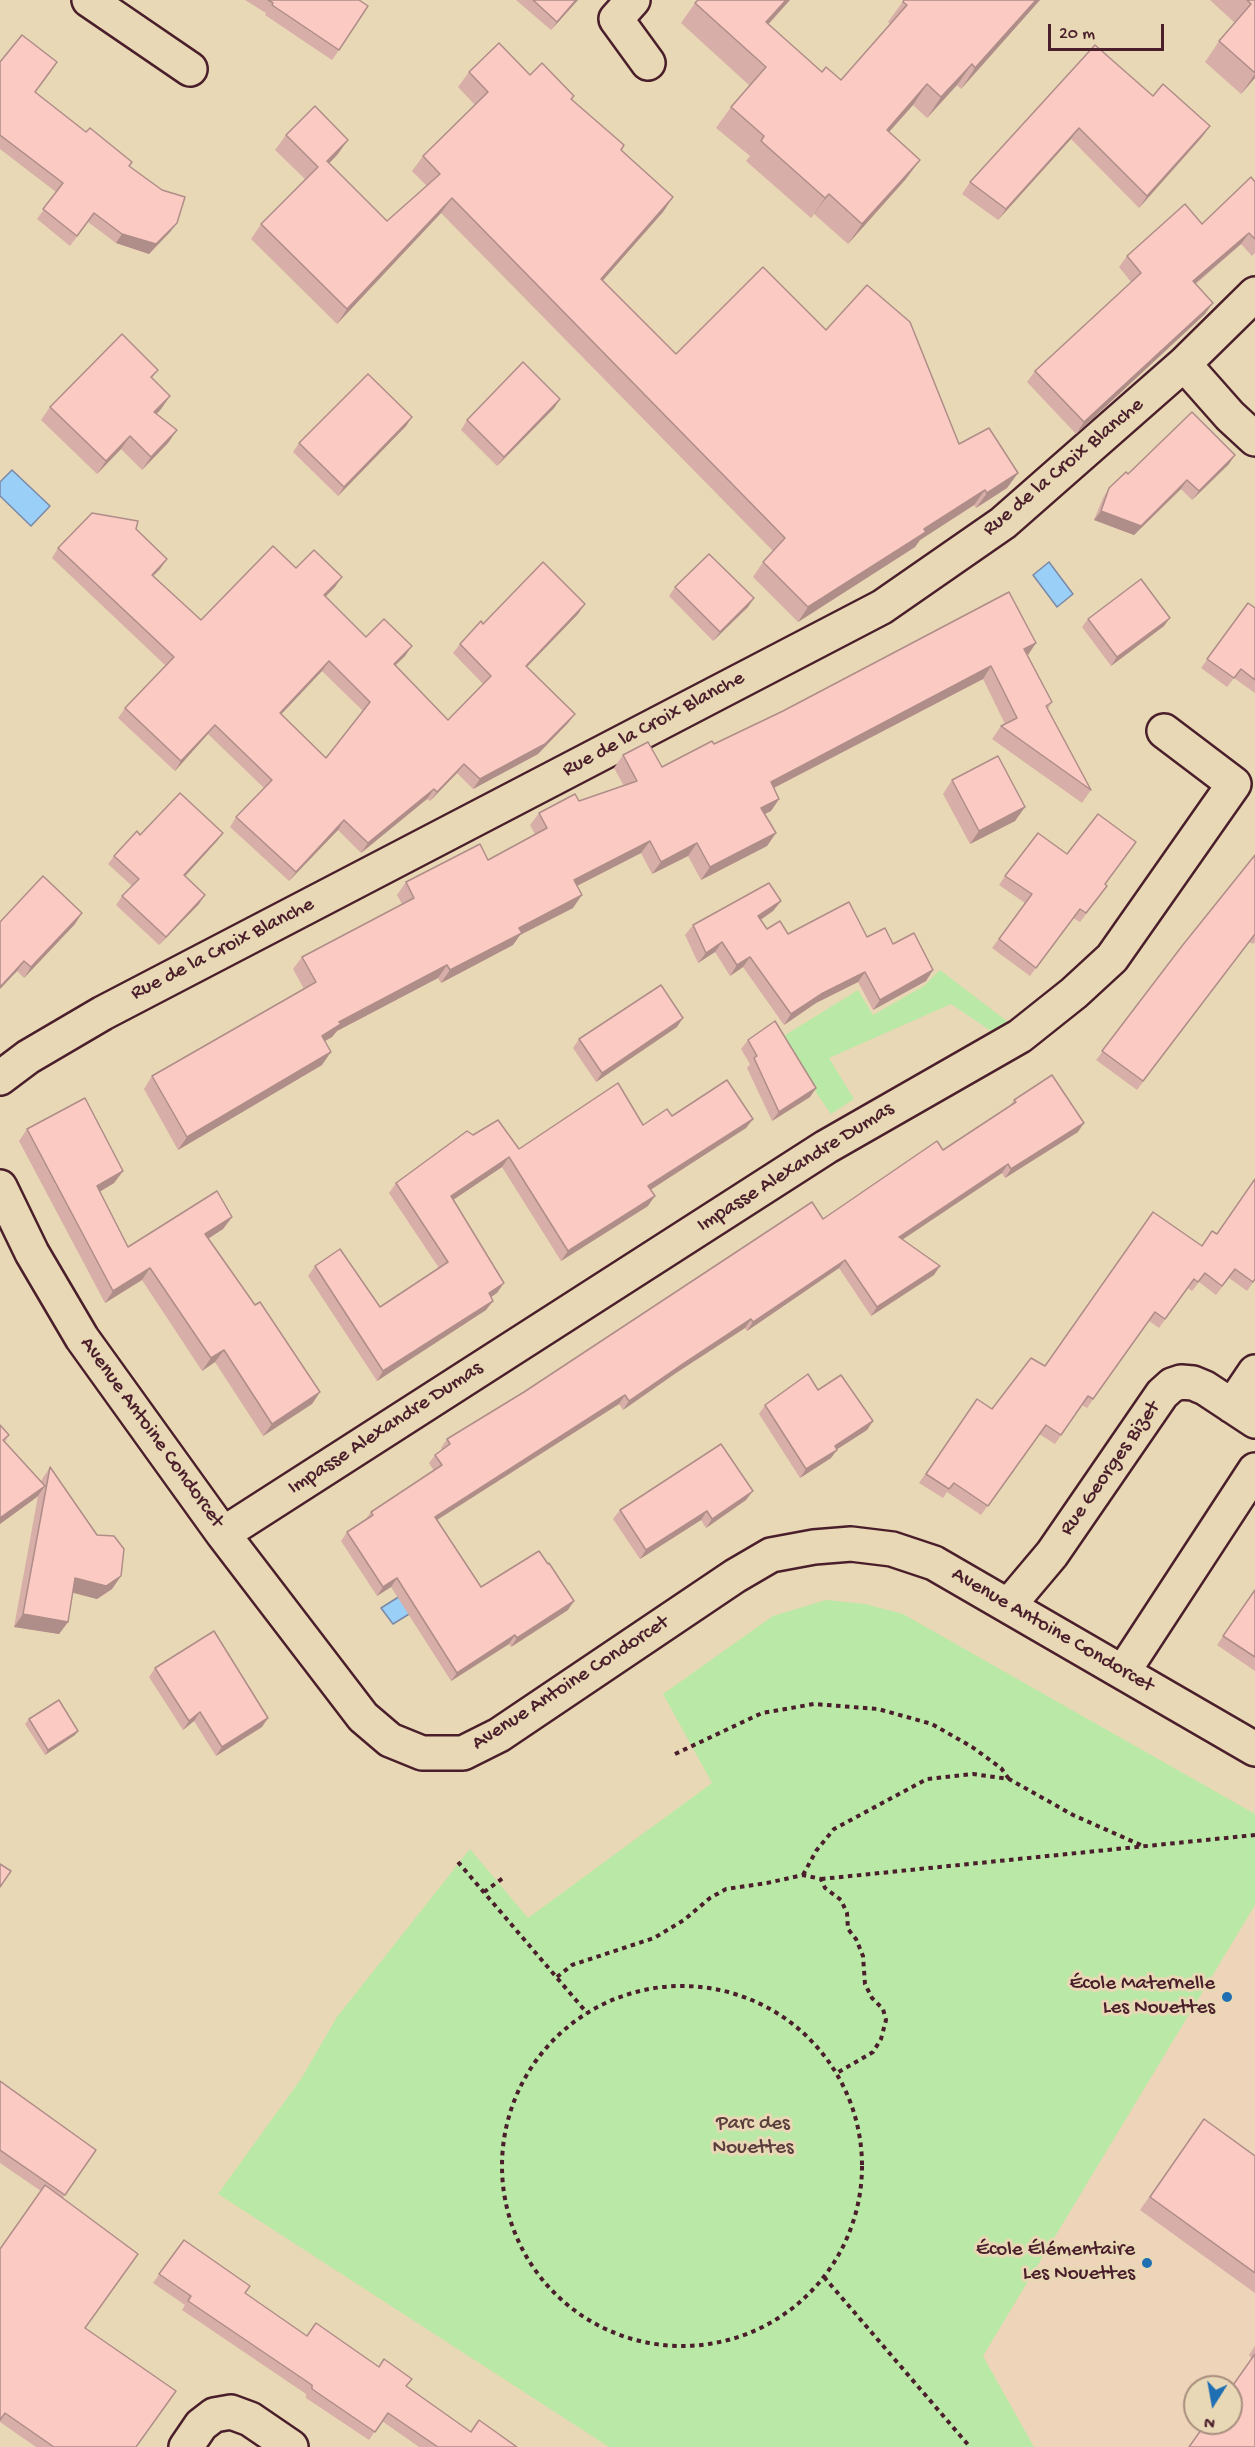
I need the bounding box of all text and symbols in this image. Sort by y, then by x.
scale bar [1051,12,1166,50]
text: 20 m [1059,24,1095,45]
street label: Rue de la Croix Blanche [978,393,1150,543]
street label: Rue de la Croix Blanche [559,666,749,784]
street label: Rue de la Croix Blanche [127,893,319,1007]
street label: Impasse Alexandre Dumas [693,1097,899,1239]
street label: Avenue Antoine Condorcet [73,1333,229,1533]
street label: Impasse Alexandre Dumas [284,1357,488,1501]
street label: Rue Georges Bizet [1055,1397,1167,1541]
street label: Avenue Antoine Condorcet [946,1563,1158,1699]
street label: Avenue Antoine Condorcet [468,1611,674,1757]
place label: École Maternelle Les Nouettes [1069,1972,1215,2022]
marker: École Maternelle Les Nouettes [1220,1990,1234,2004]
park label: Parc des Nouettes [712,2112,794,2162]
place label: École Élémentaire Les Nouettes [976,2238,1135,2288]
marker: École Élémentaire Les Nouettes [1140,2256,1154,2270]
north arrow [1183,2375,1243,2435]
text: N [1203,2411,1217,2432]

